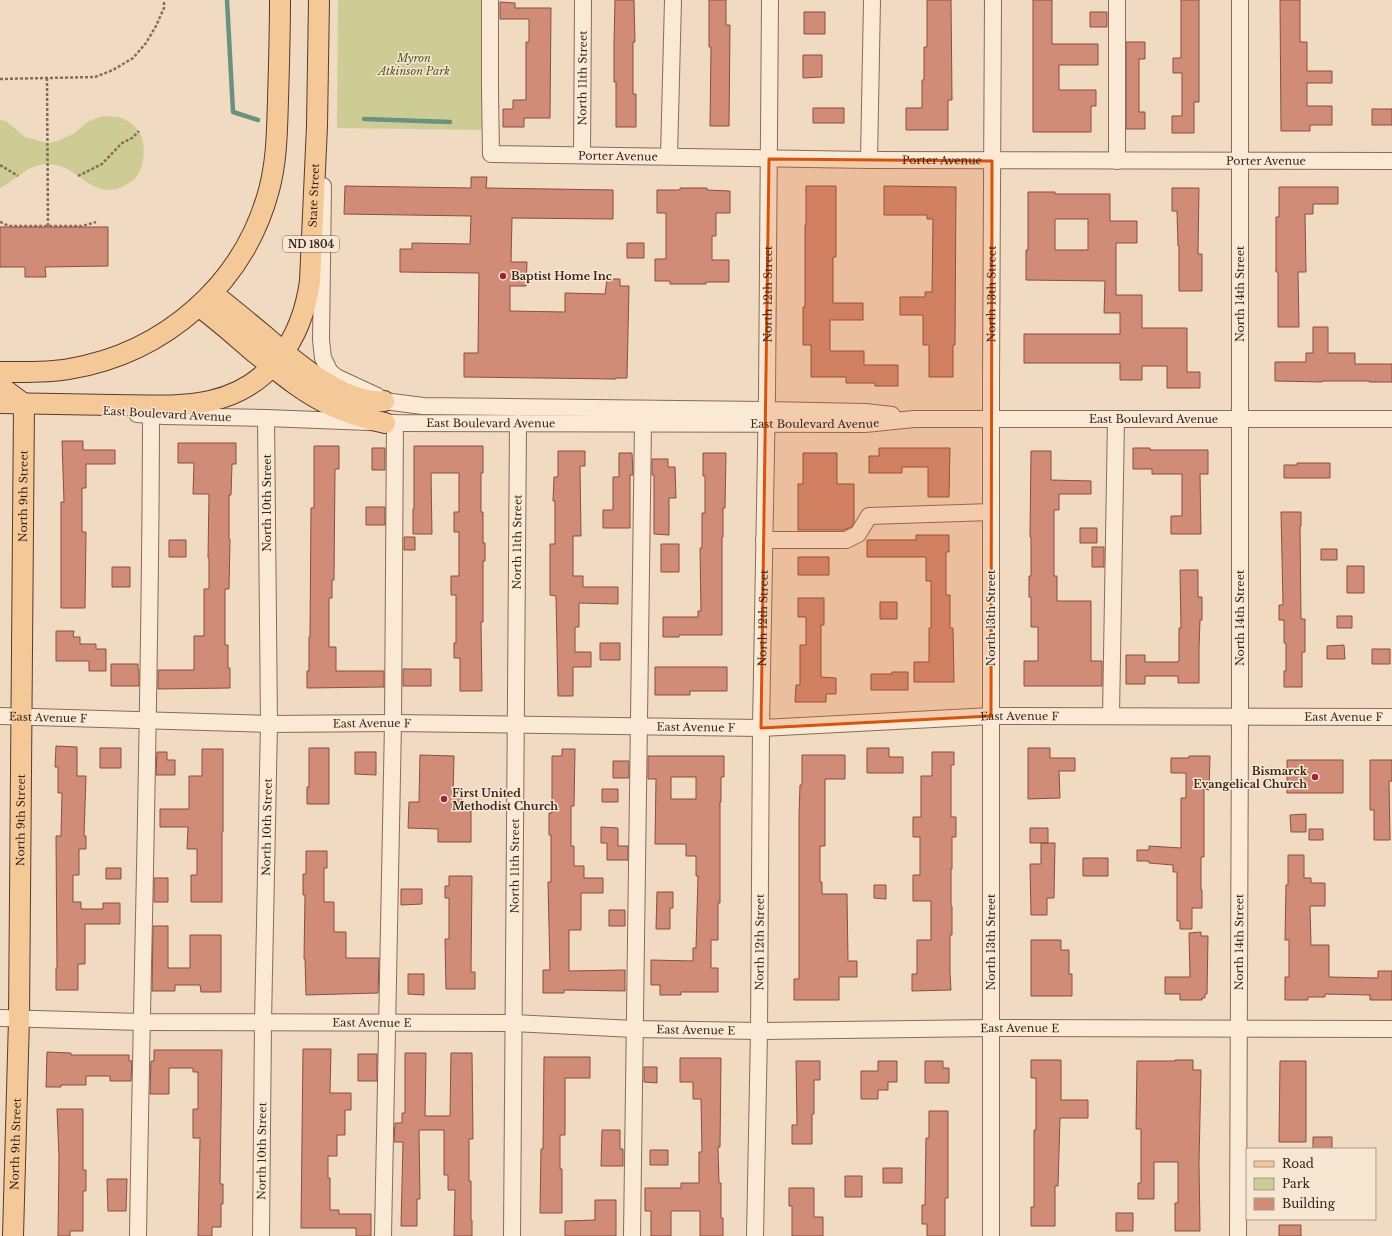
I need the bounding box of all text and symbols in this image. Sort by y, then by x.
street label: North 11th Street [575,30,590,125]
park label: Myron Atkinson Park [376,51,450,78]
street label: Porter Avenue [578,148,658,164]
street label: Porter Avenue [902,153,982,167]
street label: Porter Avenue [1226,154,1306,168]
street label: State Street [305,162,322,228]
road number: ND 1804 [283,236,339,252]
street label: North 12th Street [760,245,775,343]
street label: North 13th Street [984,245,999,342]
street label: North 14th Street [1233,245,1247,342]
place label: Baptist Home Inc [511,269,612,283]
marker: Baptist Home Inc [498,271,508,281]
street label: East Boulevard Avenue [102,404,232,424]
street label: East Boulevard Avenue [1089,412,1218,426]
street label: East Boulevard Avenue [426,416,555,430]
street label: East Boulevard Avenue [750,416,880,431]
street label: North 9th Street [16,449,31,542]
street label: North 10th Street [260,453,274,552]
street label: North 11th Street [510,494,524,589]
street label: North 12th Street [755,569,771,667]
street label: North 13th Street [984,569,998,666]
street label: North 14th Street [1233,569,1247,666]
street label: East Avenue F [9,709,88,726]
street label: East Avenue F [980,709,1059,724]
street label: East Avenue F [1304,710,1383,724]
street label: East Avenue F [333,716,412,730]
street label: East Avenue F [657,720,736,735]
place label: Bismarck Evangelical Church [1193,764,1308,791]
marker: Bismarck Evangelical Church [1310,772,1320,782]
street label: North 9th Street [13,773,28,866]
street label: North 10th Street [259,777,275,876]
place label: First United Methodist Church [452,786,558,813]
marker: First United Methodist Church [439,794,449,804]
street label: North 11th Street [507,818,522,913]
street label: North 12th Street [752,893,767,990]
street label: North 13th Street [984,893,998,990]
street label: North 14th Street [1232,893,1246,990]
street label: East Avenue E [332,1016,412,1030]
street label: East Avenue E [980,1021,1059,1035]
street label: East Avenue E [656,1022,735,1038]
street label: North 9th Street [7,1097,24,1190]
street label: North 10th Street [254,1101,269,1200]
legend [1246,1148,1376,1220]
text: Road [1282,1156,1314,1171]
text: Park [1282,1176,1310,1191]
text: Building [1282,1196,1336,1211]

